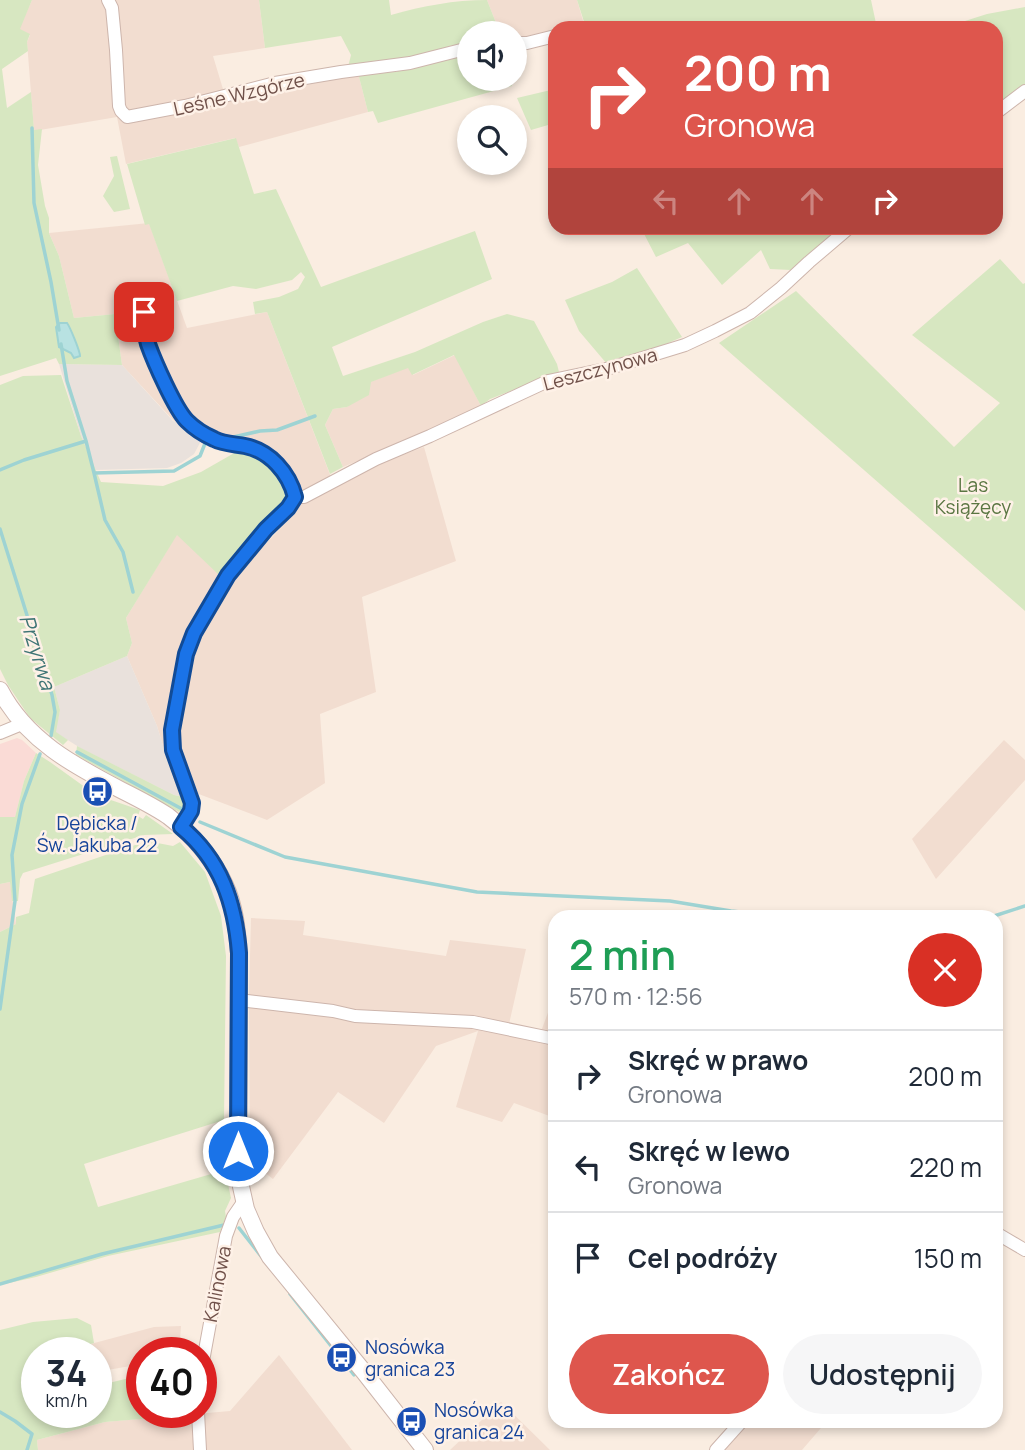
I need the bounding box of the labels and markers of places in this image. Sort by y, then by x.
pin [114,282,174,342]
bus stop icon: Dębicka / Św. Jakuba 22 [80,775,114,809]
place label: Dębicka / Św. Jakuba 22 [37,810,157,858]
place label: Nosówka granica 23 [365,1334,455,1382]
bus stop icon: Nosówka granica 23 [325,1341,359,1375]
place label: Nosówka granica 24 [434,1397,524,1445]
bus stop icon: Nosówka granica 24 [394,1404,428,1438]

